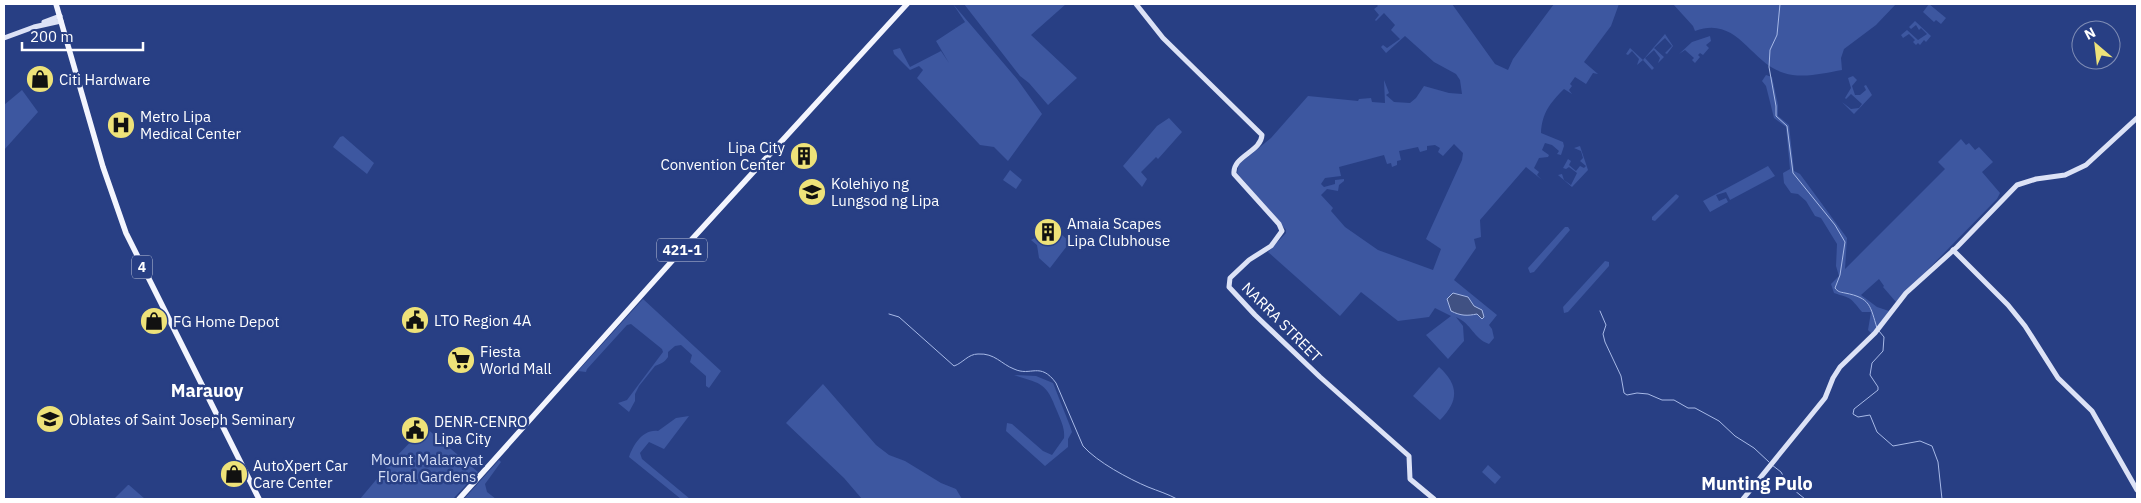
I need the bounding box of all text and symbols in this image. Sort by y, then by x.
scale bar [22,20,144,52]
north arrow [2071,20,2121,70]
text: N [2081,23,2099,44]
text: 200 m [30,27,74,46]
shop icon: Citi Hardware [25,64,55,94]
place label: Citi Hardware [59,70,150,89]
place label: Metro Lipa Medical Center [140,107,242,143]
hospital icon: Metro Lipa Medical Center [106,110,136,140]
place label: Lipa City Convention Center [660,138,786,174]
building icon: Lipa City Convention Center [789,141,819,171]
place label: Kolehiyo ng Lungsod ng Lipa [831,174,939,210]
school or university icon: Kolehiyo ng Lungsod ng Lipa [797,177,827,207]
place label: Amaia Scapes Lipa Clubhouse [1067,214,1170,250]
building icon: Amaia Scapes Lipa Clubhouse [1033,217,1063,247]
road number: 421-1 [657,238,707,262]
road number: 4 [132,256,152,278]
street label: NARRA STREET [1238,278,1326,366]
public building icon: LTO Region 4A [400,305,430,335]
shop icon: FG Home Depot [139,306,169,336]
place label: LTO Region 4A [434,311,532,330]
place label: FG Home Depot [173,312,280,331]
place label: Fiesta World Mall [480,342,552,378]
supermarket icon: Fiesta World Mall [446,345,476,375]
district label: Marauoy [171,379,244,402]
school or university icon: Oblates of Saint Joseph Seminary [35,404,65,434]
place label: Oblates of Saint Joseph Seminary [69,410,296,429]
place label: DENR-CENRO Lipa City [434,412,528,448]
public building icon: DENR-CENRO Lipa City [400,415,430,445]
park label: Mount Malarayat Floral Gardens [371,450,483,486]
place label: AutoXpert Car Care Center [253,456,348,492]
shop icon: AutoXpert Car Care Center [219,459,249,489]
district label: Munting Pulo [1701,472,1813,495]

